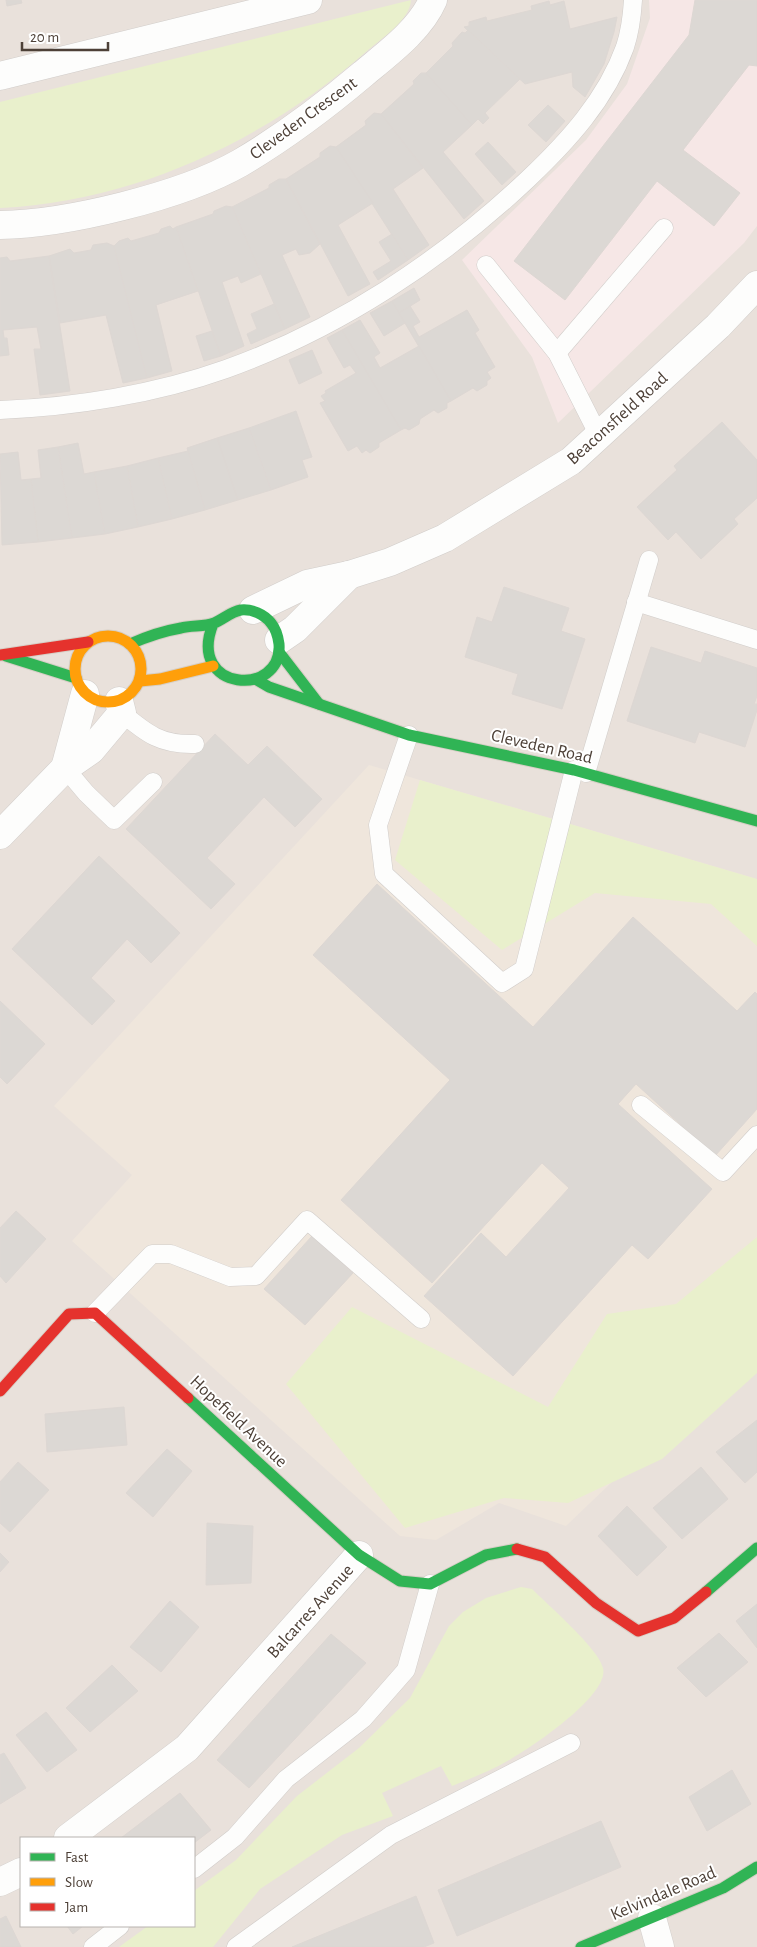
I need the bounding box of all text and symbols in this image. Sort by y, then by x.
scale bar [22,20,109,52]
text: 20 m [30,30,59,45]
street label: Cleveden Crescent [247,74,361,164]
street label: Beaconsfield Road [564,369,671,468]
street label: Cleveden Road [489,727,594,767]
street label: Hopefield Avenue [186,1372,290,1471]
street label: Balcarres Avenue [264,1561,357,1662]
legend [20,1837,195,1927]
text: Fast [65,1850,89,1865]
street label: Kelvindale Road [608,1864,719,1924]
text: Slow [65,1875,93,1890]
text: Jam [65,1900,88,1915]

